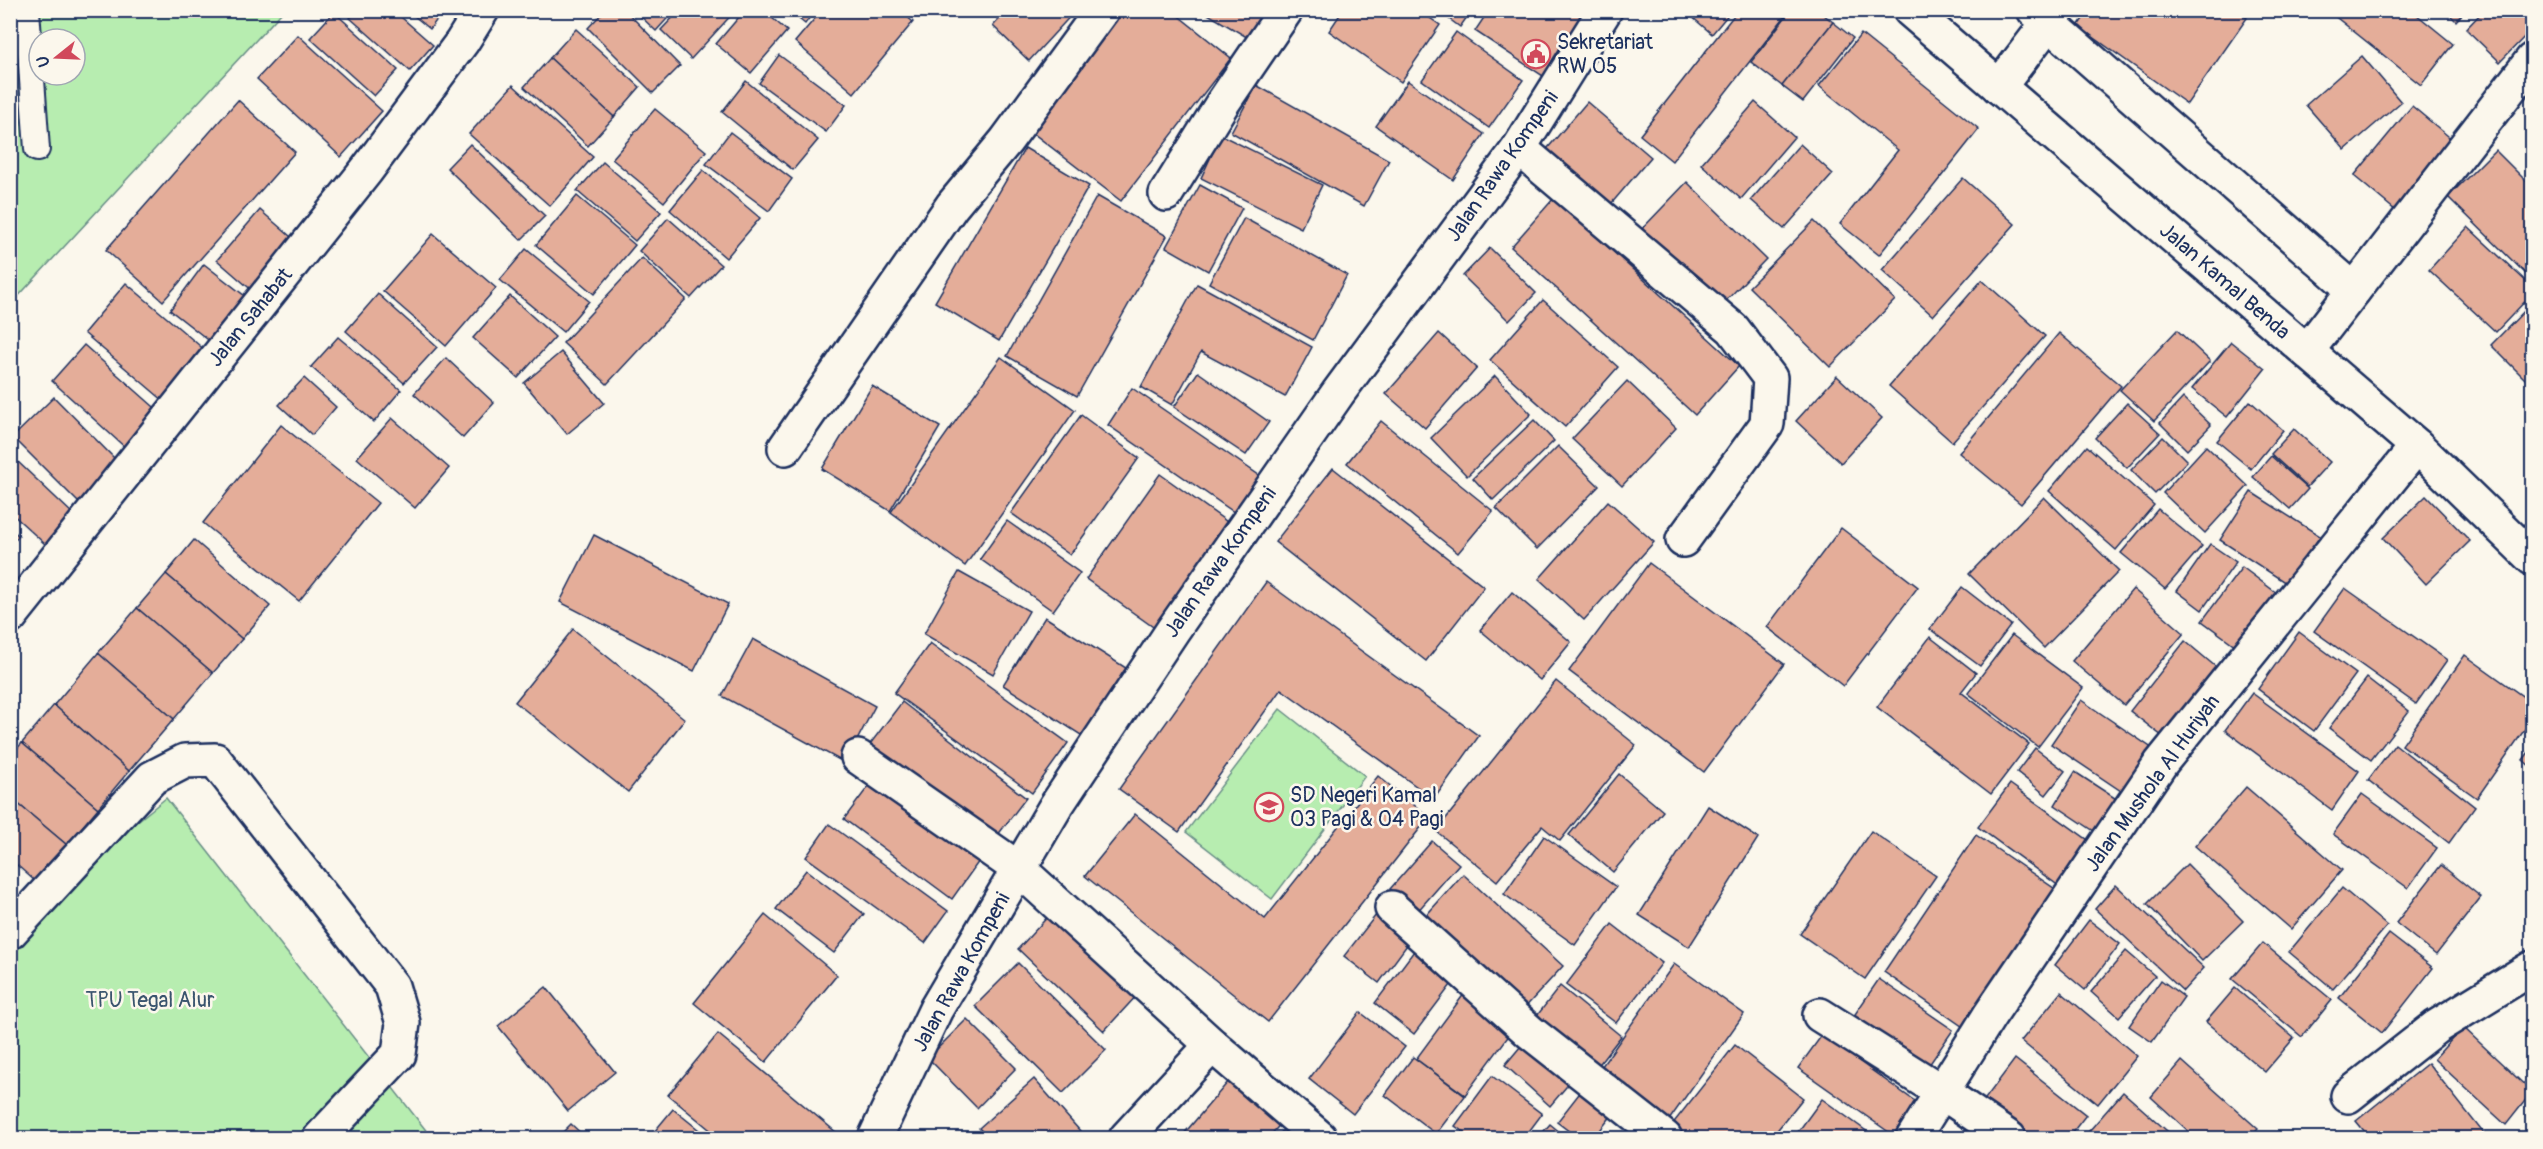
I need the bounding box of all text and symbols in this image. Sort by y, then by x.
north arrow [27,27,87,87]
place label: Sekretariat RW 05 [1557,29,1653,80]
public building icon: Sekretariat RW 05 [1520,38,1552,70]
text: U [32,53,55,69]
street label: Jalan Rawa Kompeni [1440,85,1565,247]
street label: Jalan Kamal Benda [2154,217,2296,346]
street label: Jalan Sahabat [202,262,299,372]
street label: Jalan Rawa Kompeni [1158,481,1283,643]
street label: Jalan Mushola Al Huriyah [2079,689,2226,877]
place label: SD Negeri Kamal 03 Pagi & 04 Pagi [1290,782,1444,833]
school or university icon: SD Negeri Kamal 03 Pagi & 04 Pagi [1253,791,1285,823]
street label: Jalan Rawa Kompeni [906,888,1017,1057]
park label: TPU Tegal Alur [85,987,215,1014]

